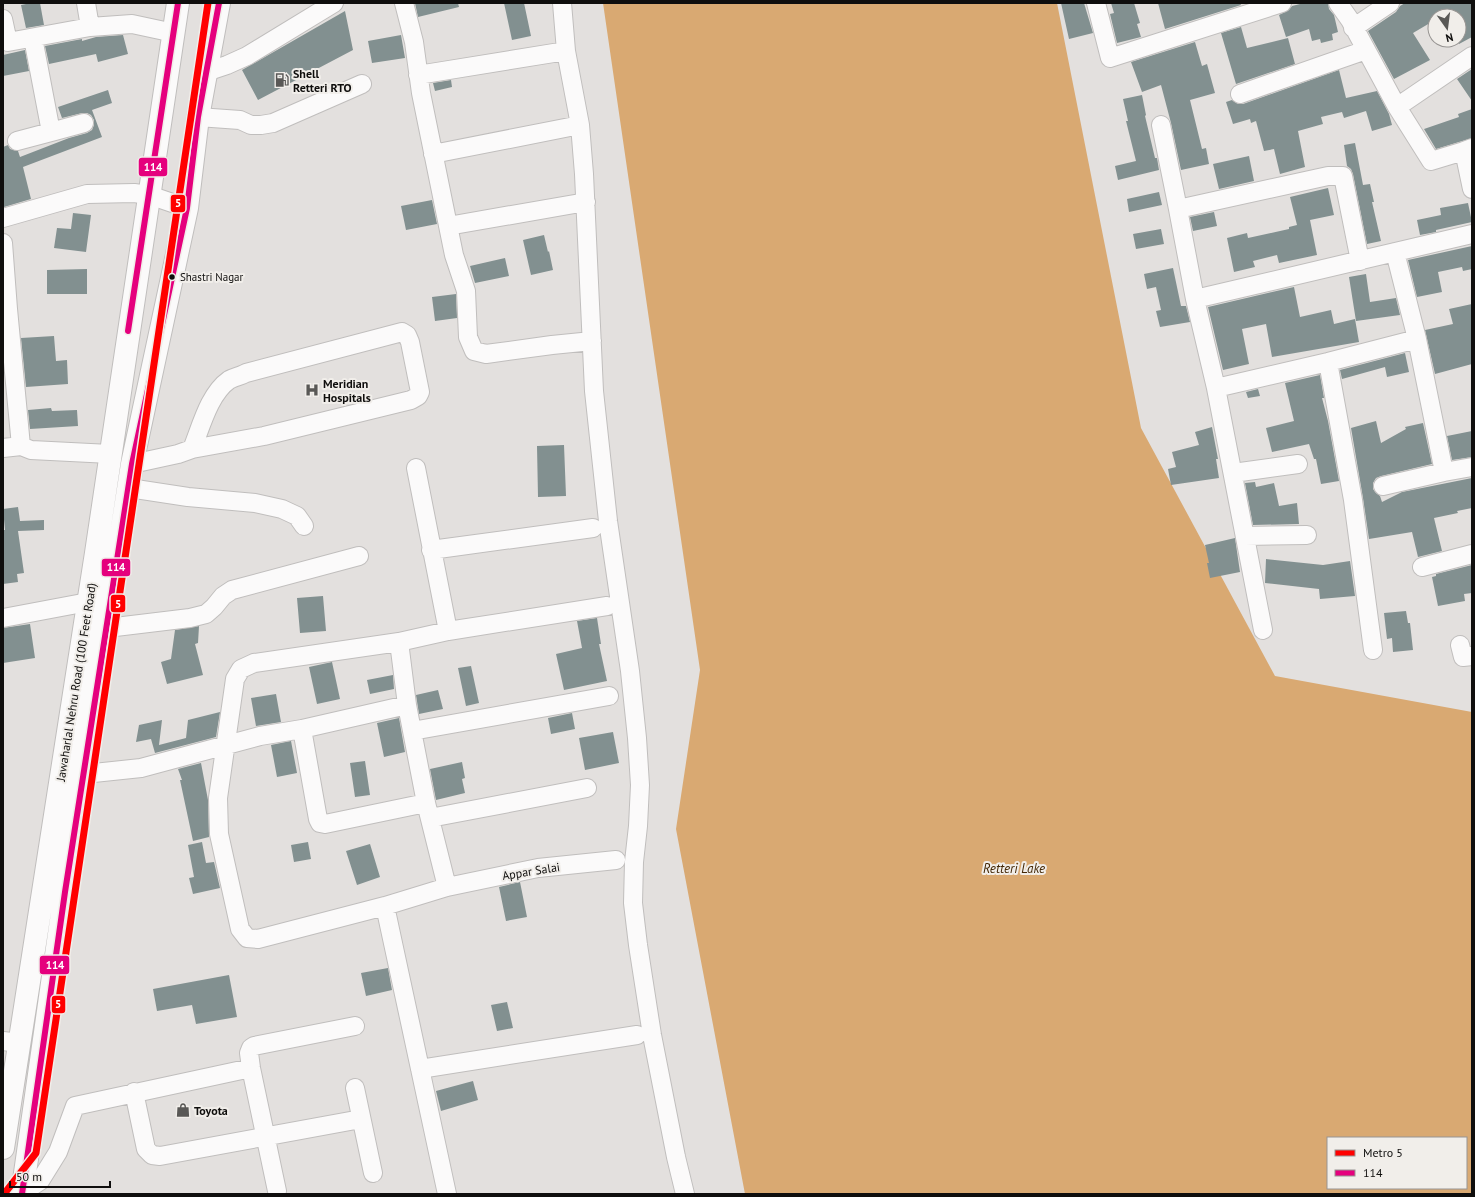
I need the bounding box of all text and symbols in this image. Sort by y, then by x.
north arrow [1427,8,1467,48]
text: N [1444,30,1455,45]
place label: Shell Retteri RTO [293,66,352,95]
fuel station icon: Shell Retteri RTO [274,72,290,88]
line badge: 114 [138,157,168,177]
text: 114 [144,160,163,174]
line badge: 5 [170,194,186,213]
text: 5 [175,196,181,210]
place label: Shastri Nagar [180,270,244,284]
marker: Shastri Nagar [167,272,177,282]
place label: Meridian Hospitals [323,376,371,405]
hospital icon: Meridian Hospitals [304,382,320,398]
line badge: 114 [101,558,131,577]
text: 114 [107,560,126,574]
street label: Jawaharlal Nehru Road (100 Feet Road) [53,582,99,783]
line badge: 5 [110,594,126,613]
text: 5 [115,597,121,611]
street label: Appar Salai [501,859,561,883]
water label: Retteri Lake [983,860,1045,877]
line badge: 114 [39,955,70,975]
text: 114 [46,958,65,972]
line badge: 5 [51,995,66,1014]
text: 5 [55,997,61,1011]
shop icon: Toyota [175,1102,191,1118]
place label: Toyota [194,1103,228,1118]
legend [1327,1137,1467,1189]
text: Metro 5 [1363,1145,1403,1160]
scale bar [10,1163,110,1189]
text: 114 [1363,1165,1383,1180]
text: 50 m [16,1169,42,1184]

